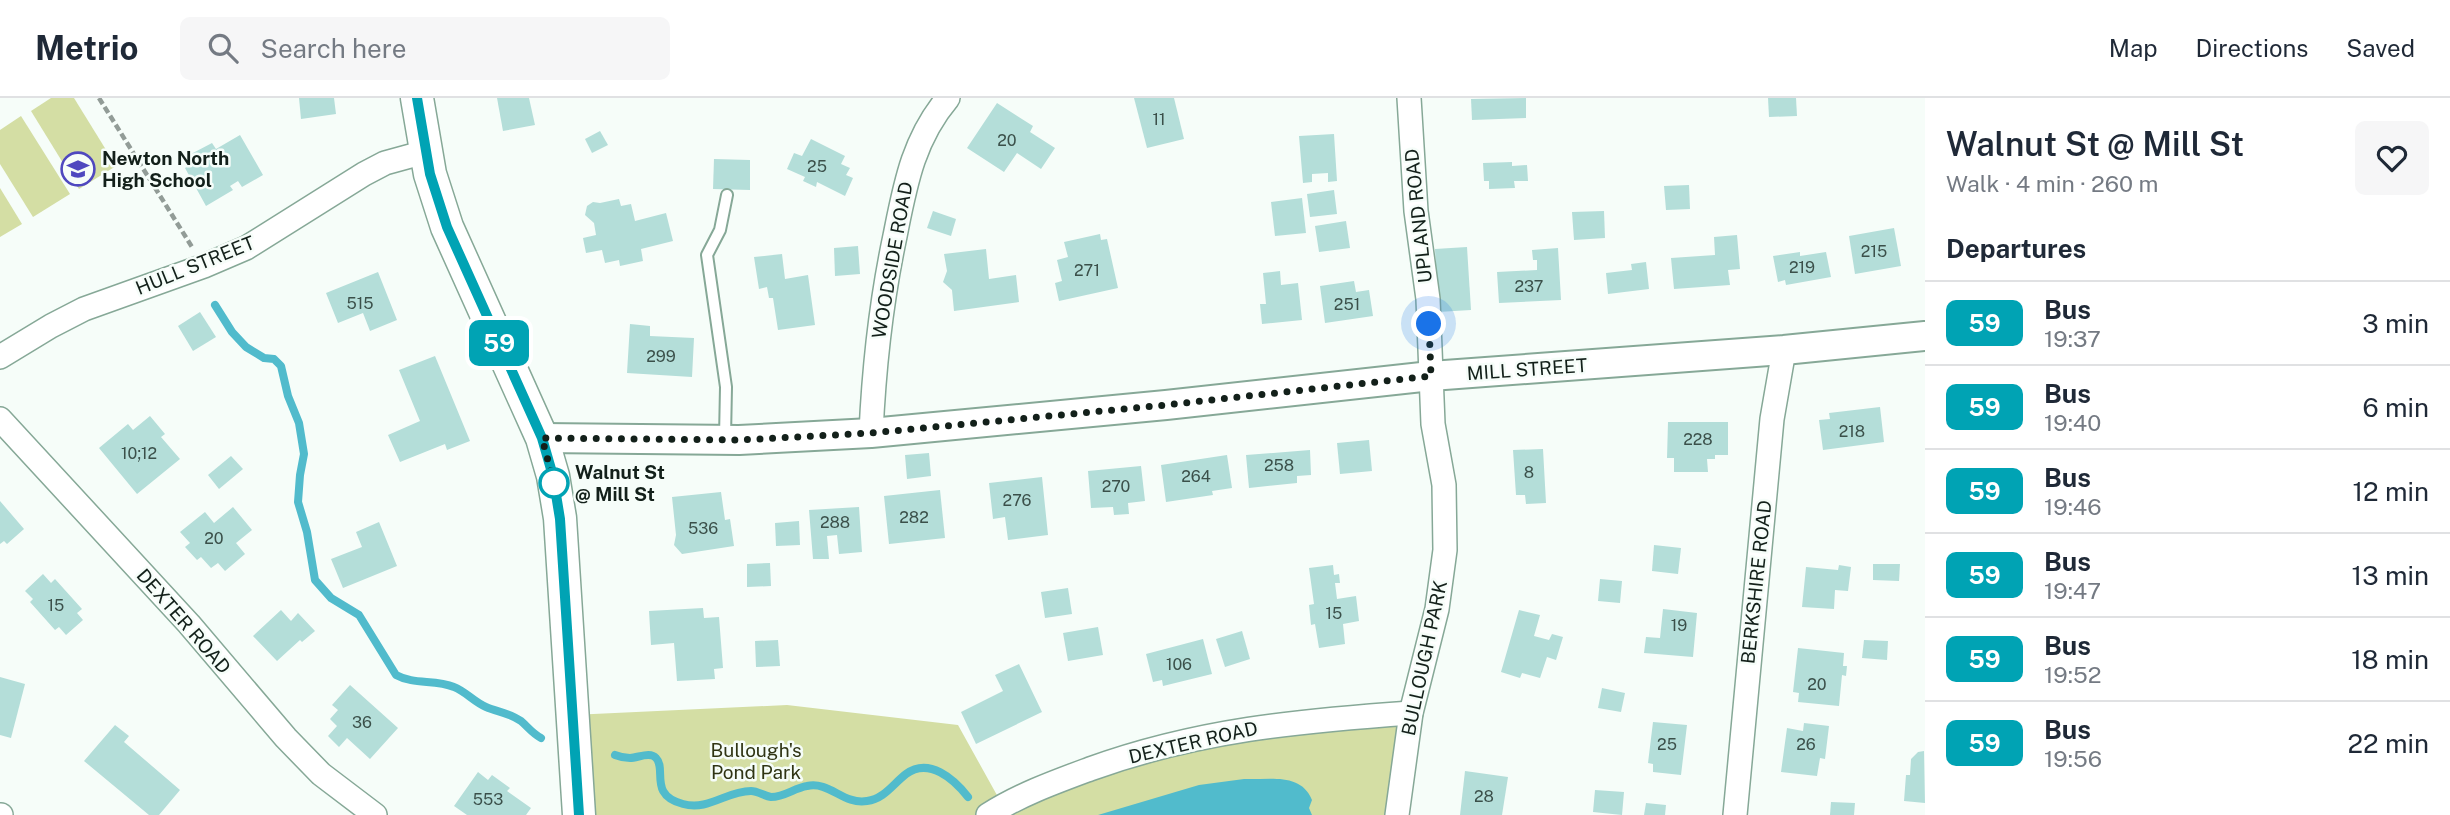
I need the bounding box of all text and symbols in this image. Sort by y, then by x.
search box [180,17,670,80]
text: Metrio [35,29,138,67]
icon: search [204,29,242,67]
text: Search here [260,33,406,64]
text: Map [2109,34,2158,62]
text: Directions [2196,34,2308,62]
text: Saved [2346,34,2415,62]
house number: 11 [1152,110,1166,129]
button: heart [2355,121,2429,195]
text: Walnut St @ Mill St [1946,125,2244,163]
house number: 20 [997,131,1017,150]
place label: Newton North High School [102,147,229,191]
street label: UPLAND ROAD [1400,148,1436,284]
school or university icon: Newton North High School [59,150,97,188]
house number: 25 [807,157,827,176]
text: Walk · 4 min · 260 m [1946,170,2159,197]
street label: WOODSIDE ROAD [867,180,917,340]
street label: HULL STREET [132,231,258,299]
text: Departures [1946,233,2086,264]
house number: 215 [1861,242,1887,261]
house number: 219 [1789,258,1815,277]
house number: 271 [1074,261,1100,280]
house number: 237 [1515,277,1543,296]
house number: 515 [346,294,374,313]
text: Bus [2044,294,2091,325]
house number: 251 [1334,295,1360,314]
your location [1411,306,1446,341]
text: 3 min [2362,308,2429,339]
text: 59 [1968,309,2001,337]
line badge: 59 [468,320,530,366]
text: 19:37 [2044,325,2101,352]
text: 59 [483,329,515,357]
house number: 299 [646,347,676,366]
street label: MILL STREET [1466,354,1588,384]
text: Bus [2044,378,2091,409]
text: 6 min [2362,392,2429,423]
text: 59 [1968,393,2001,421]
text: 19:40 [2044,409,2101,436]
house number: 218 [1839,422,1865,441]
house number: 228 [1683,430,1713,449]
house number: 10;12 [121,444,157,463]
house number: 258 [1264,456,1294,475]
place label: Walnut St @ Mill St [575,461,665,505]
text: Bus [2044,462,2091,493]
house number: 8 [1524,463,1534,482]
house number: 264 [1181,467,1211,486]
marker: Walnut St @ Mill St [539,468,569,498]
text: 12 min [2353,476,2429,507]
house number: 270 [1102,477,1131,496]
text: 59 [1968,477,2001,505]
house number: 276 [1003,491,1031,510]
text: 19:46 [2044,493,2102,520]
street label: BERKSHIRE ROAD [1736,499,1776,665]
house number: 282 [899,508,929,527]
house number: 288 [820,513,850,532]
house number: 536 [688,519,718,538]
house number: 20 [204,529,224,548]
text: Bus [2044,546,2091,577]
text: 13 min [2352,560,2429,591]
text: 59 [1968,561,2001,589]
street label: DEXTER ROAD [132,564,236,678]
text: 19:47 [2044,577,2101,604]
street label: BULLOUGH PARK [1397,578,1451,738]
house number: 15 [48,596,64,615]
house number: 15 [1326,604,1342,623]
house number: 19 [1671,616,1687,635]
text: Bus [2044,630,2091,661]
text: 18 min [2351,644,2429,675]
text: 59 [1968,645,2001,673]
house number: 106 [1166,655,1192,674]
text: 19:52 [2044,661,2101,688]
house number: 20 [1807,675,1827,694]
house number: 36 [352,713,372,732]
text: Bus [2044,714,2091,745]
street label: DEXTER ROAD [1126,716,1260,768]
text: 22 min [2348,728,2429,759]
text: 59 [1968,729,2001,757]
house number: 25 [1657,735,1677,754]
house number: 26 [1796,735,1816,754]
park label: Bullough's Pond Park [711,739,802,783]
text: 19:56 [2044,745,2102,772]
house number: 28 [1474,787,1494,806]
house number: 553 [473,790,503,809]

